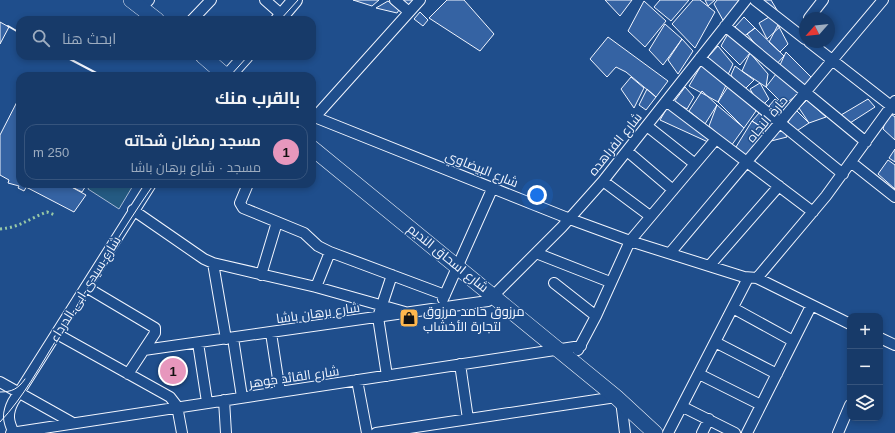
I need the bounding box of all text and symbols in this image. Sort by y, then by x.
north arrow [799,12,835,48]
search box [16,16,316,60]
icon: search [30,27,52,49]
text: ابحث هنا [62,30,116,47]
text: بالقرب منك [215,89,300,108]
street label: حارة النجاه [743,93,791,145]
street label: شارع الفراهده [585,110,646,179]
text: مسجد رمضان شحاته [125,132,261,149]
text: 250 m [33,145,69,160]
text: 1 [282,145,290,160]
street label: شارع البيضاوي [442,148,521,193]
text: مسجد · شارع برهان باشا [131,160,261,175]
your location [527,185,547,205]
street label: شارع اسحاق النديم [403,221,491,297]
street label: شارع سيدى ابى الدرداء [46,233,125,345]
street label: شارع برهان باشا [275,300,361,327]
place label: مرزوق حامد مرزوق لتجارة الأخشاب [423,304,525,334]
shop icon: مرزوق حامد مرزوق لتجارة الأخشاب [398,307,420,329]
map controls [847,313,883,421]
button: + [847,313,883,349]
button: − [847,349,883,385]
pin: 1 [160,356,186,386]
street label: شارع القائد جوهر [247,363,340,392]
button: layers [847,385,883,421]

